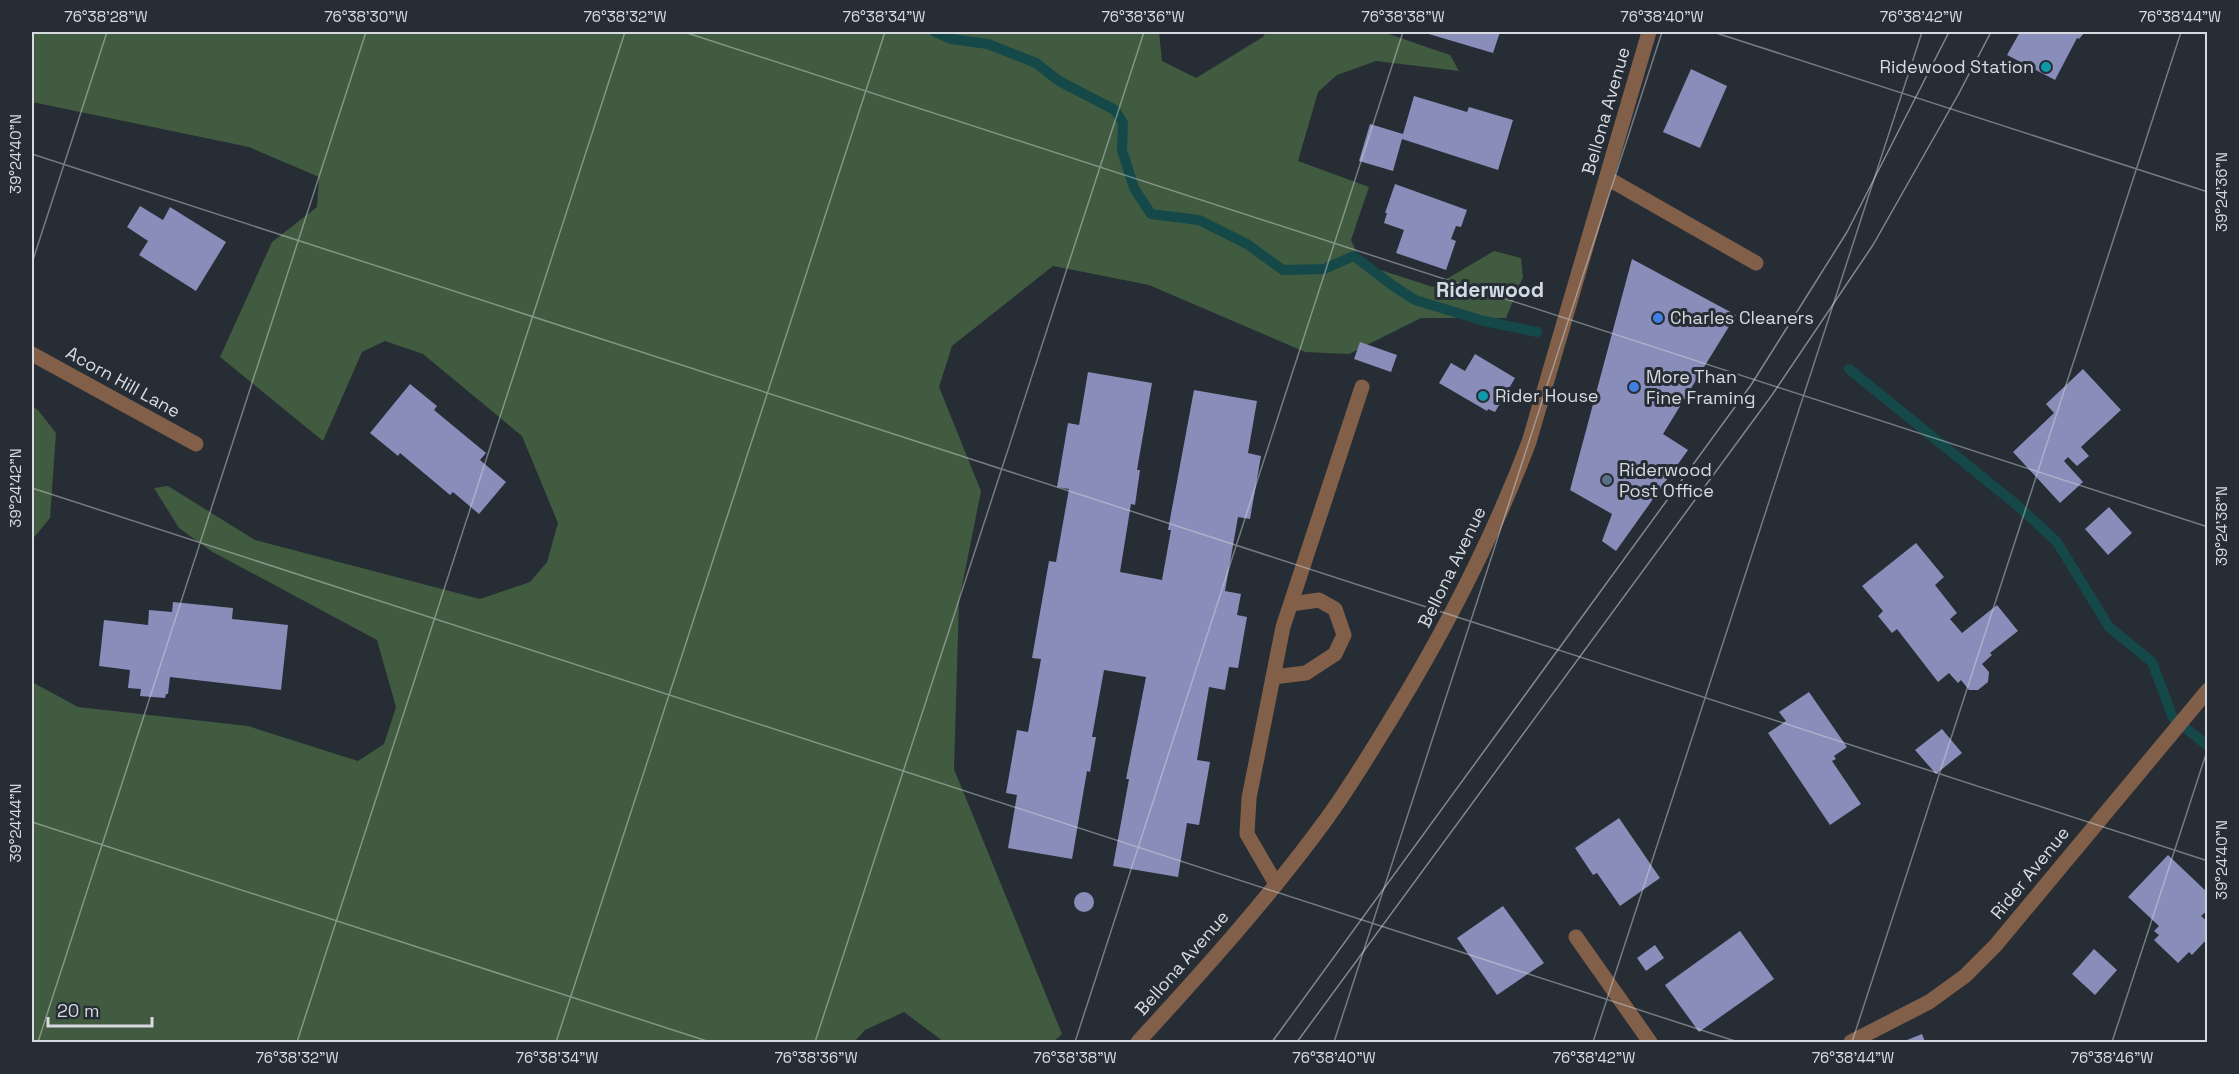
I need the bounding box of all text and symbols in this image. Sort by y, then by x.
text: 76°38'28"W [64,7,148,26]
text: 76°38'30"W [324,7,408,26]
text: 76°38'32"W [583,7,667,26]
text: 76°38'34"W [843,7,925,26]
text: 76°38'36"W [1101,7,1185,26]
text: 76°38'38"W [1361,7,1445,26]
text: 76°38'40"W [1620,7,1704,26]
text: 76°38'42"W [1880,7,1962,26]
text: 76°38'44"W [2139,7,2221,26]
street label: Bellona Avenue [1576,44,1635,177]
place label: Ridewood Station [1880,55,2034,78]
marker: Ridewood Station [2039,60,2053,74]
text: 39°24'40"N [6,114,25,194]
text: 39°24'36"N [2212,152,2231,232]
district label: Riderwood [1436,276,1544,303]
place label: Charles Cleaners [1670,306,1814,329]
marker: Charles Cleaners [1651,311,1665,325]
street label: Acorn Hill Lane [62,341,184,422]
place label: More Than Fine Framing [1646,365,1755,409]
marker: More Than Fine Framing [1627,380,1641,394]
place label: Rider House [1495,384,1599,407]
marker: Rider House [1476,389,1490,403]
text: 39°24'42"N [6,448,25,528]
place label: Riderwood Post Office [1619,458,1714,502]
marker: Riderwood Post Office [1600,473,1614,487]
text: 39°24'38"N [2212,486,2231,566]
street label: Bellona Avenue [1412,502,1491,631]
text: 39°24'44"N [6,783,25,863]
text: 39°24'40"N [2212,820,2231,900]
street label: Rider Avenue [1985,822,2074,924]
street label: Bellona Avenue [1130,905,1234,1020]
scale bar [48,990,152,1028]
text: 20 m [57,999,100,1022]
text: 76°38'32"W [255,1048,339,1067]
text: 76°38'34"W [516,1048,598,1067]
text: 76°38'36"W [774,1048,858,1067]
text: 76°38'38"W [1033,1048,1117,1067]
text: 76°38'40"W [1292,1048,1376,1067]
text: 76°38'42"W [1553,1048,1635,1067]
text: 76°38'44"W [1812,1048,1894,1067]
text: 76°38'46"W [2071,1048,2153,1067]

